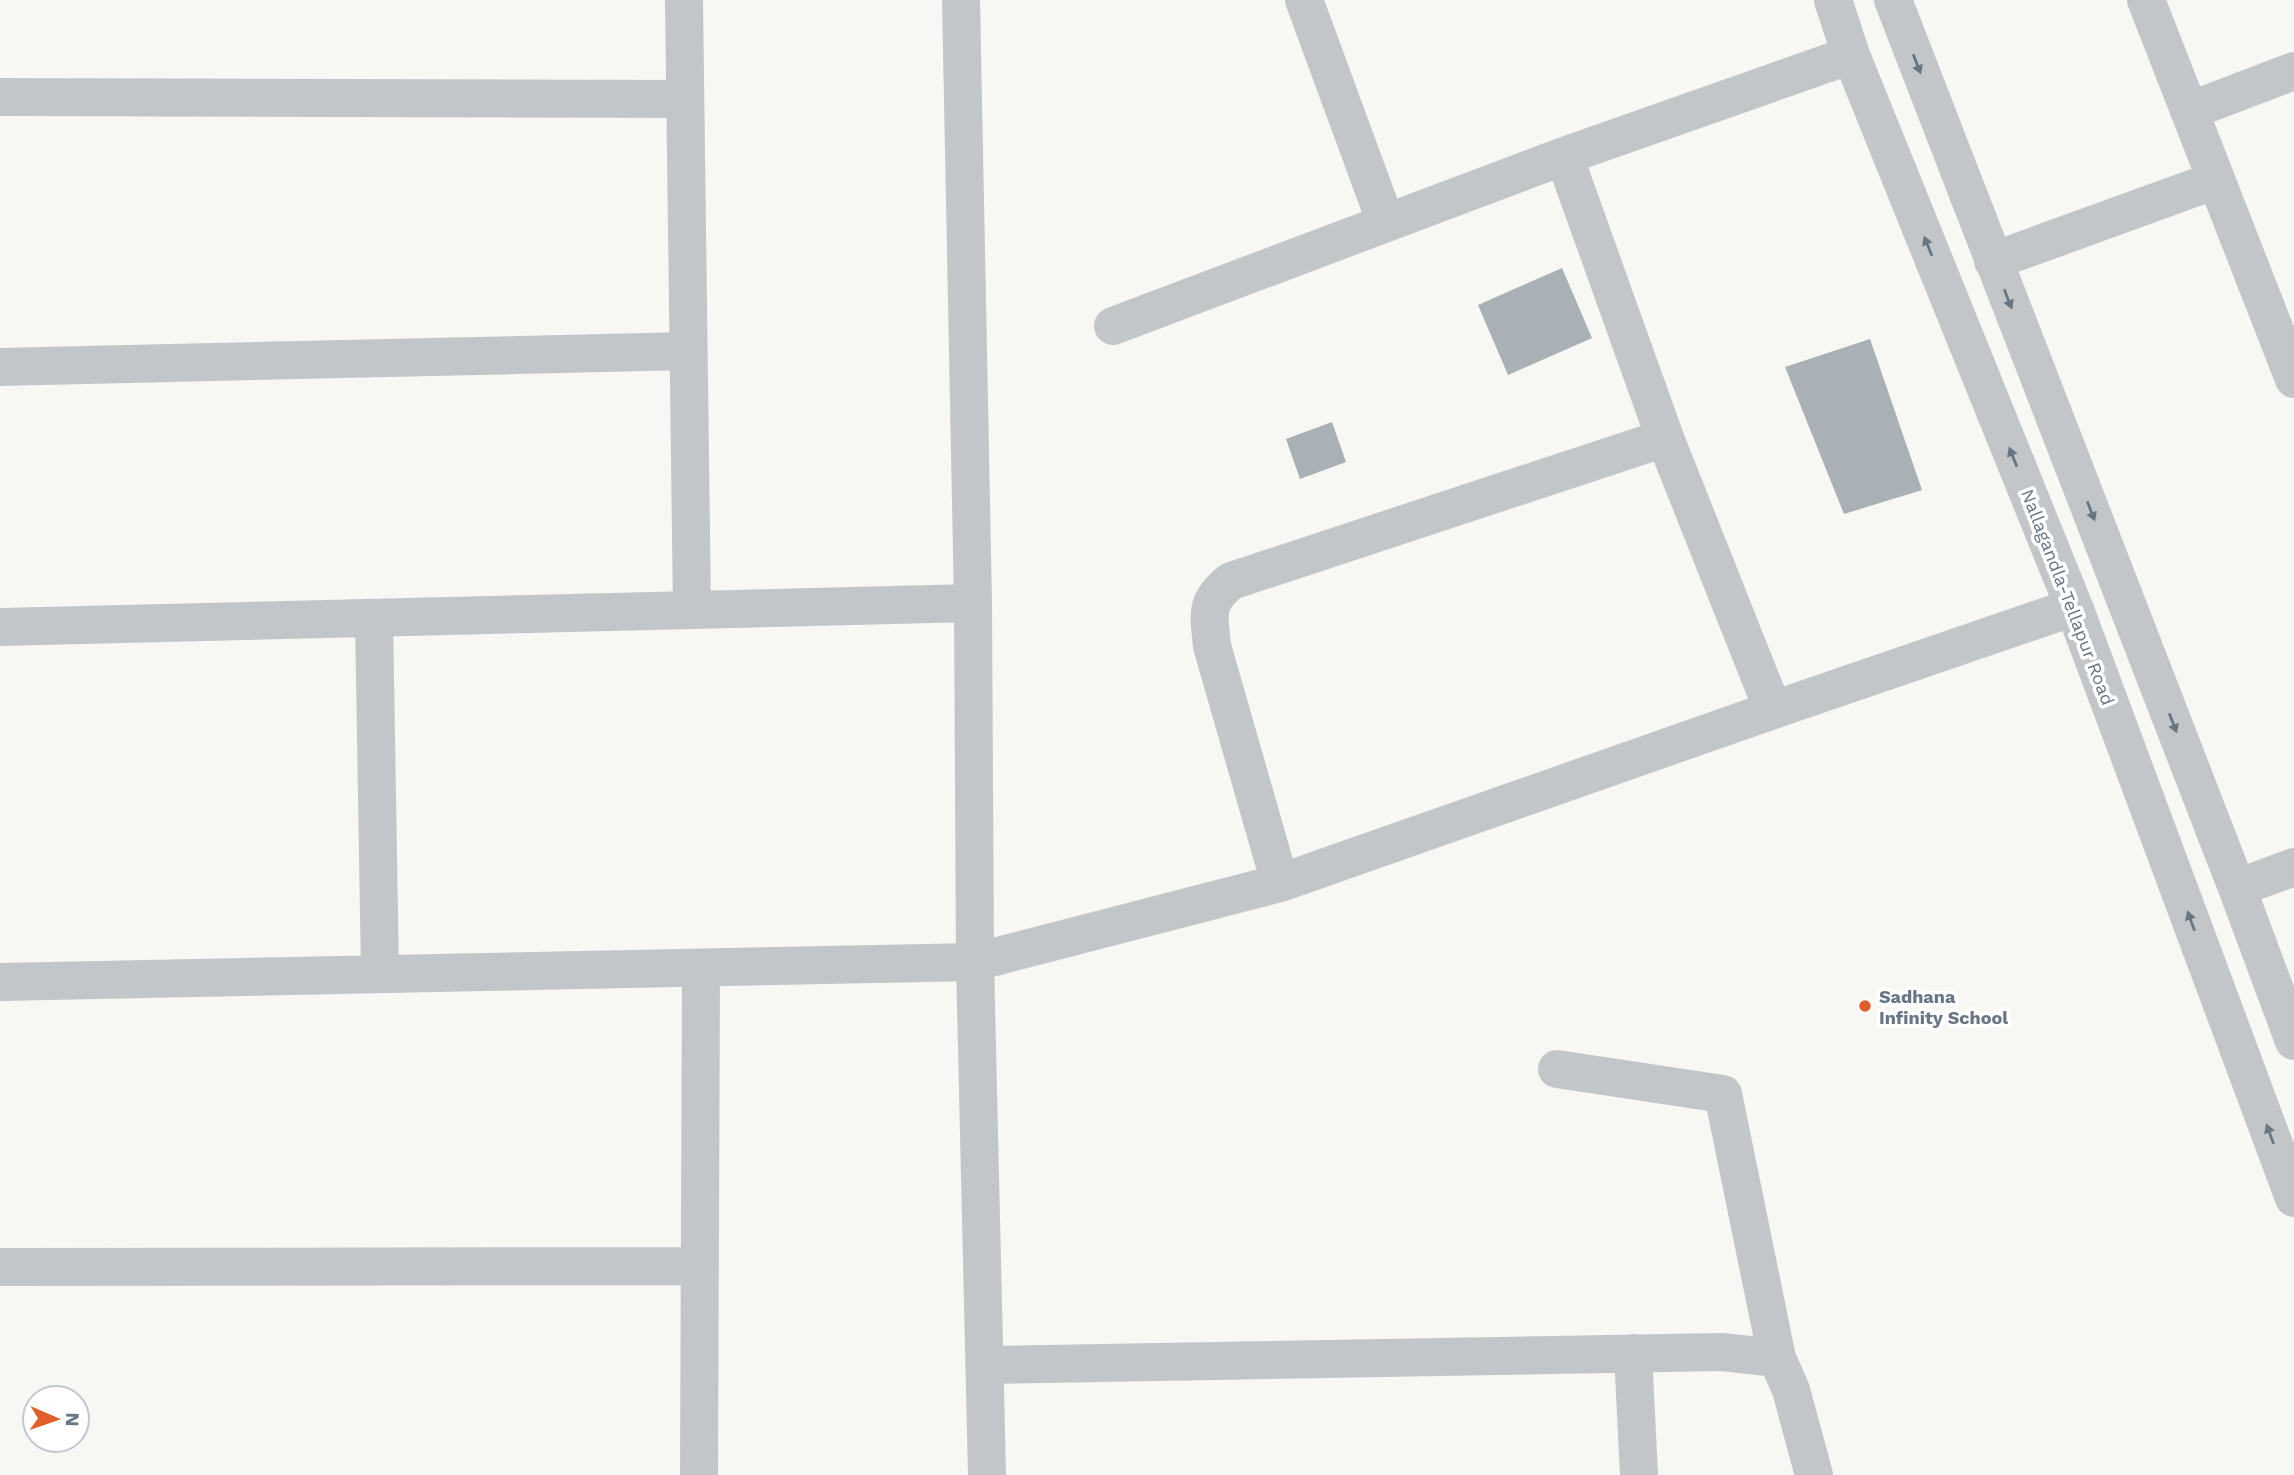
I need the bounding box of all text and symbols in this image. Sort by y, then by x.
one-way arrow [1912,53,1923,74]
one-way arrow [1923,235,1934,256]
one-way arrow [2003,288,2014,309]
one-way arrow [2008,446,2019,467]
street label: Nallagandla-Tellapur Road [2017,486,2119,708]
one-way arrow [2085,500,2096,521]
one-way arrow [2167,713,2178,734]
one-way arrow [2185,911,2196,932]
place label: Sadhana Infinity School [1879,986,2008,1028]
marker: Sadhana Infinity School [1857,998,1873,1014]
one-way arrow [2264,1124,2275,1145]
north arrow [21,1384,91,1454]
text: N [61,1412,84,1427]

